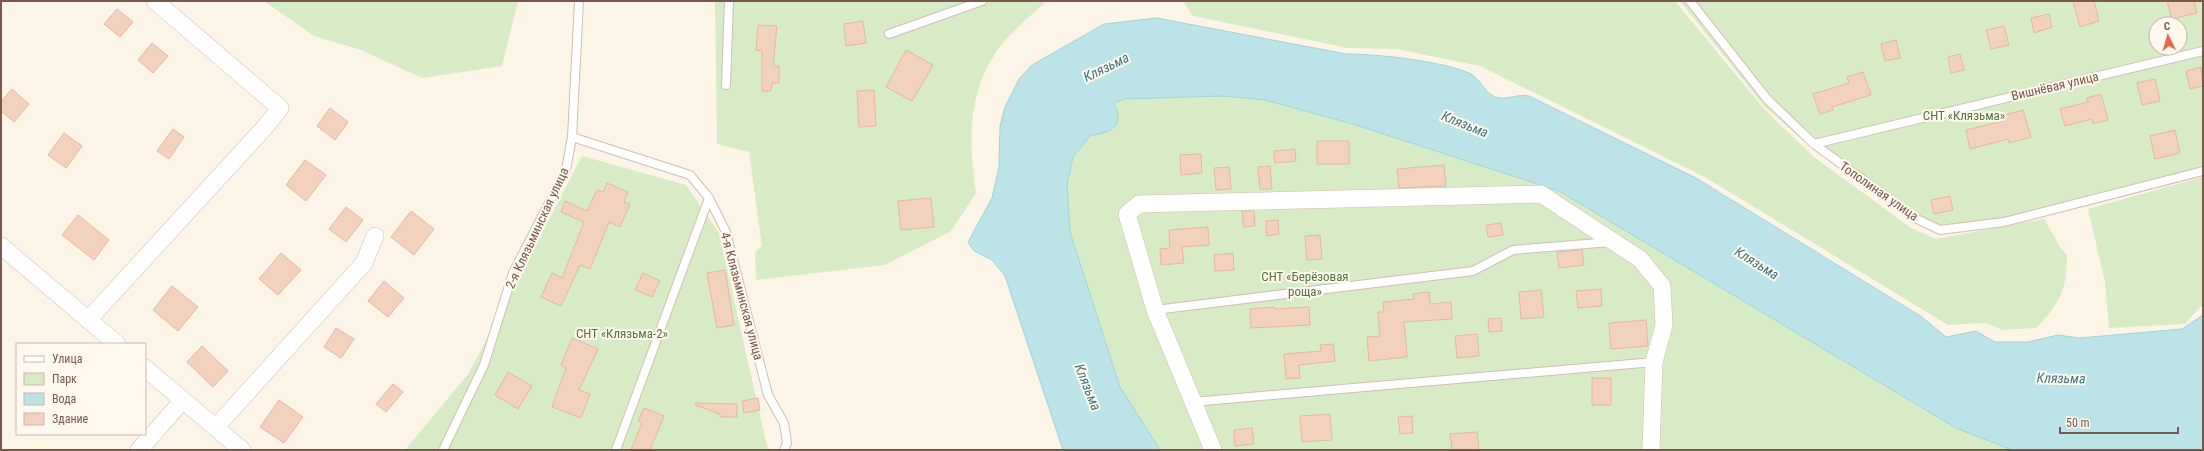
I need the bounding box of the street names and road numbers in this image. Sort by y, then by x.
street label: Вишнёвая улица [2010,69,2100,103]
street label: Тополиная улица [1837,158,1921,224]
street label: 2-я Клязьминская улица [502,165,572,291]
street label: 4-я Клязьминская улица [718,230,766,362]

